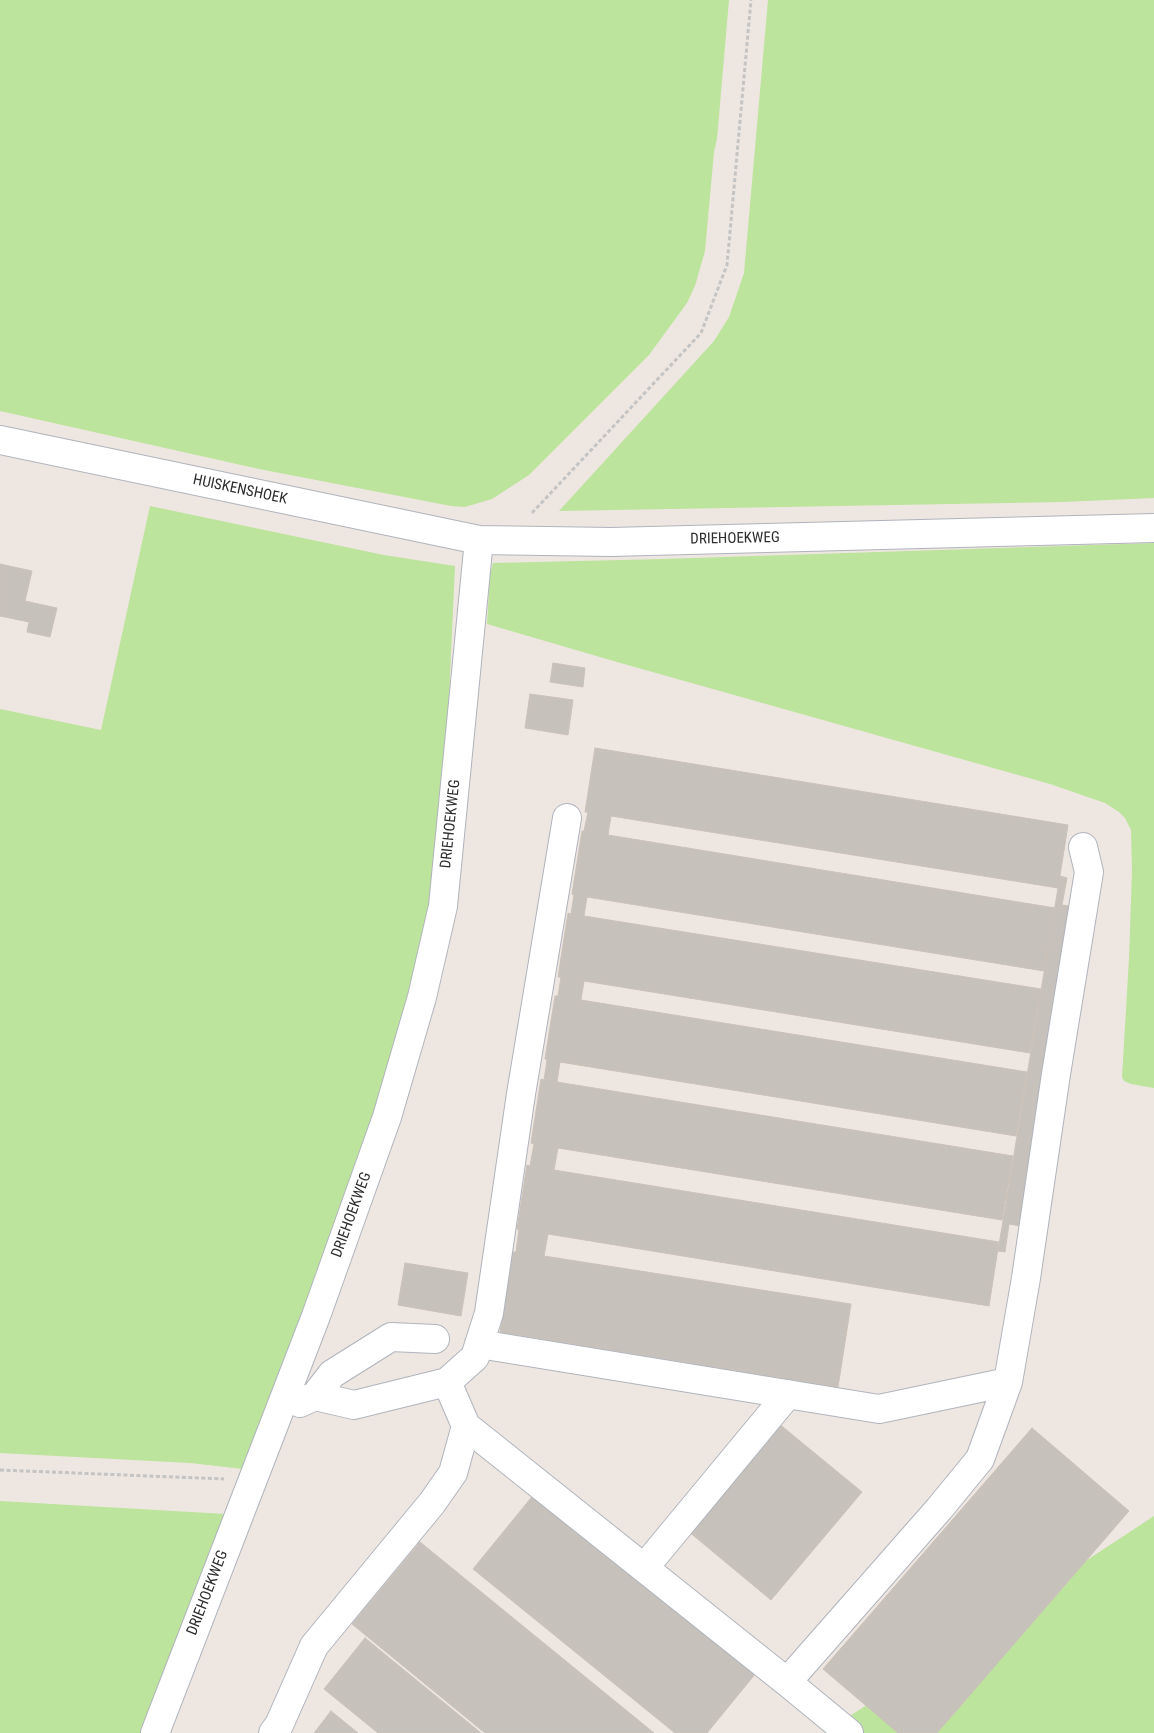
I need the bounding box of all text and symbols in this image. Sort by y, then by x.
street label: HUISKENSHOEK [191,471,289,509]
street label: DRIEHOEKWEG [690,529,780,549]
street label: DRIEHOEKWEG [437,779,465,869]
street label: DRIEHOEKWEG [328,1170,376,1260]
street label: DRIEHOEKWEG [184,1548,232,1638]

